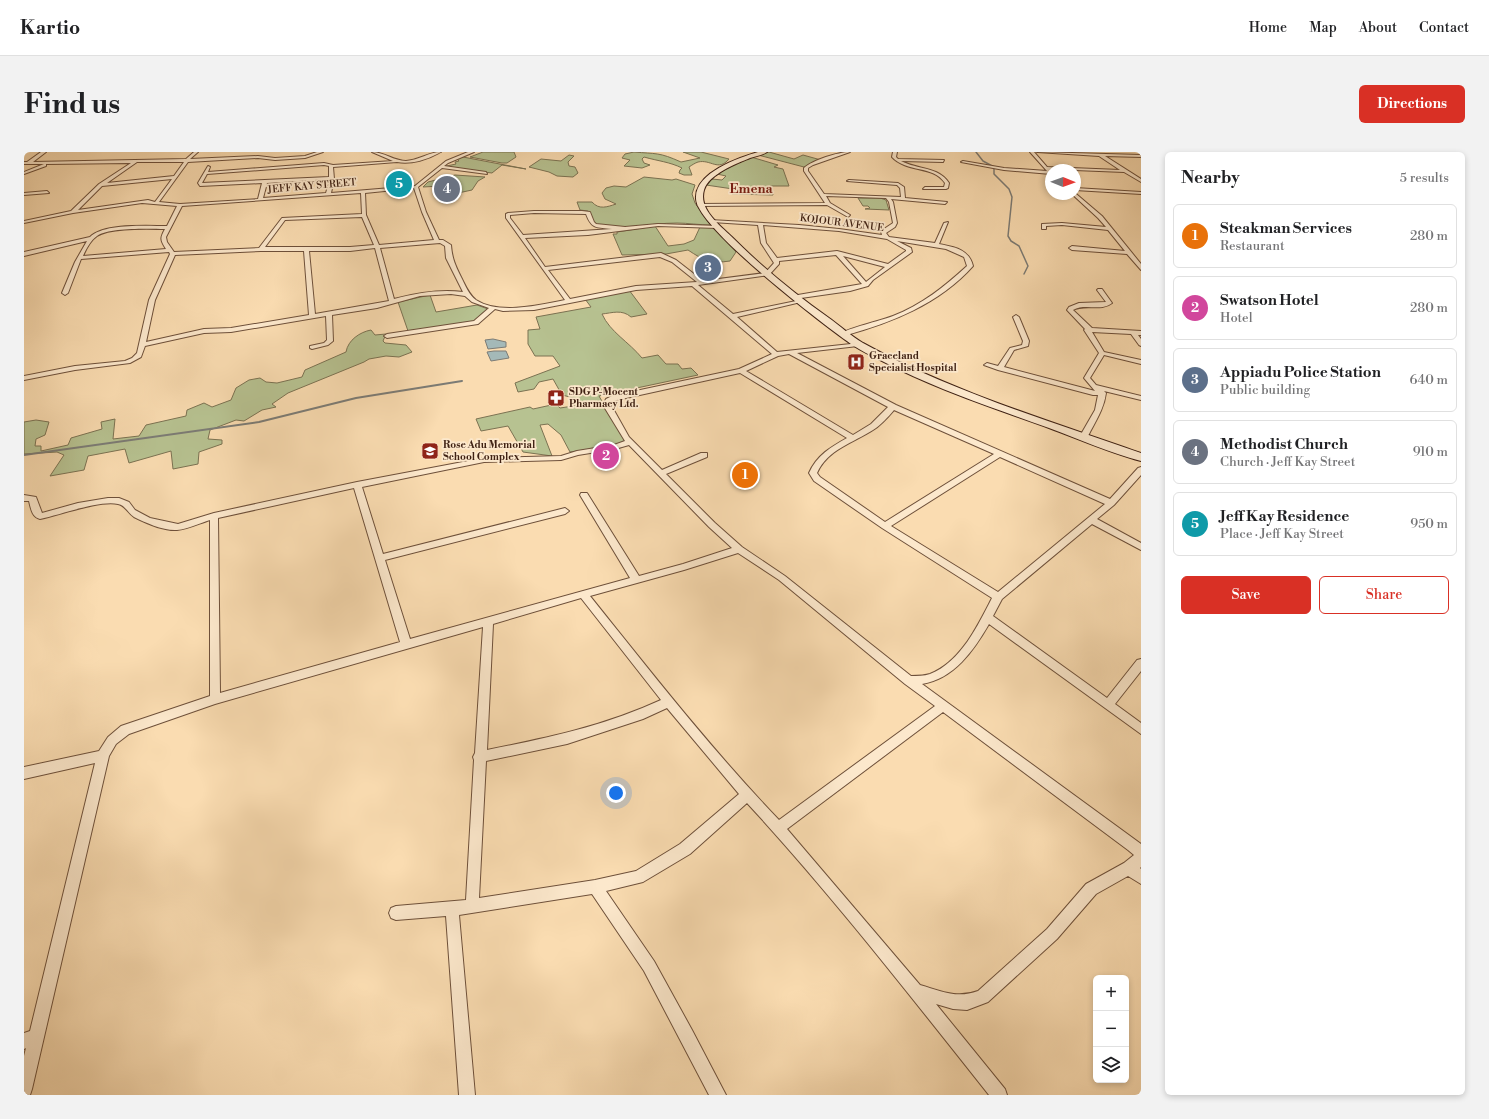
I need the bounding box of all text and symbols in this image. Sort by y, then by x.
text: Kartio [20,16,80,40]
text: Home [1249,19,1287,37]
text: Map [1309,19,1337,37]
text: About [1359,19,1397,37]
text: Contact [1419,19,1469,37]
button: Directions [1359,85,1465,123]
text: Find us [24,87,120,122]
north arrow [1045,164,1081,200]
text: Nearby [1181,167,1240,189]
pin: 5 [386,169,412,199]
text: 5 results [1400,170,1449,186]
pin: 4 [434,174,460,204]
street label: JEFF KAY STREET [266,176,357,196]
district label: Emena [730,181,773,197]
street label: KOJOUR AVENUE [799,212,885,234]
text: Steakman Services [1220,219,1352,238]
text: 1 [1192,228,1198,244]
text: 280 m [1410,228,1448,244]
text: Restaurant [1220,238,1285,254]
pin: 3 [695,253,721,283]
text: Swatson Hotel [1220,291,1319,310]
text: 2 [1191,300,1199,316]
text: 280 m [1410,300,1448,316]
text: Hotel [1220,310,1253,326]
place label: Graceland Specialist Hospital [869,350,957,374]
hospital icon: Graceland Specialist Hospital [846,352,866,372]
text: Appiadu Police Station [1220,363,1381,382]
text: 3 [1191,372,1199,388]
text: 640 m [1409,372,1448,388]
text: Public building [1220,382,1310,398]
place label: SDG P-Mocent Pharmacy Ltd. [569,386,639,410]
pharmacy icon: SDG P-Mocent Pharmacy Ltd. [546,388,566,408]
text: Methodist Church [1220,435,1348,454]
place label: Rose Adu Memorial School Complex [443,439,536,463]
school or university icon: Rose Adu Memorial School Complex [420,441,440,461]
pin: 2 [593,441,619,471]
text: 4 [1191,444,1199,460]
text: 910 m [1413,444,1448,460]
text: Church · Jeff Kay Street [1220,454,1355,470]
pin: 1 [732,460,758,490]
text: Jeff Kay Residence [1220,507,1349,526]
text: 5 [1191,516,1199,532]
text: 950 m [1410,516,1448,532]
text: Place · Jeff Kay Street [1220,526,1344,542]
button: Save [1181,576,1311,614]
button: Share [1319,576,1449,614]
your location [606,783,626,803]
map controls [1093,975,1129,1083]
button: + [1093,975,1129,1011]
button: − [1093,1011,1129,1047]
button: layers [1093,1047,1129,1083]

